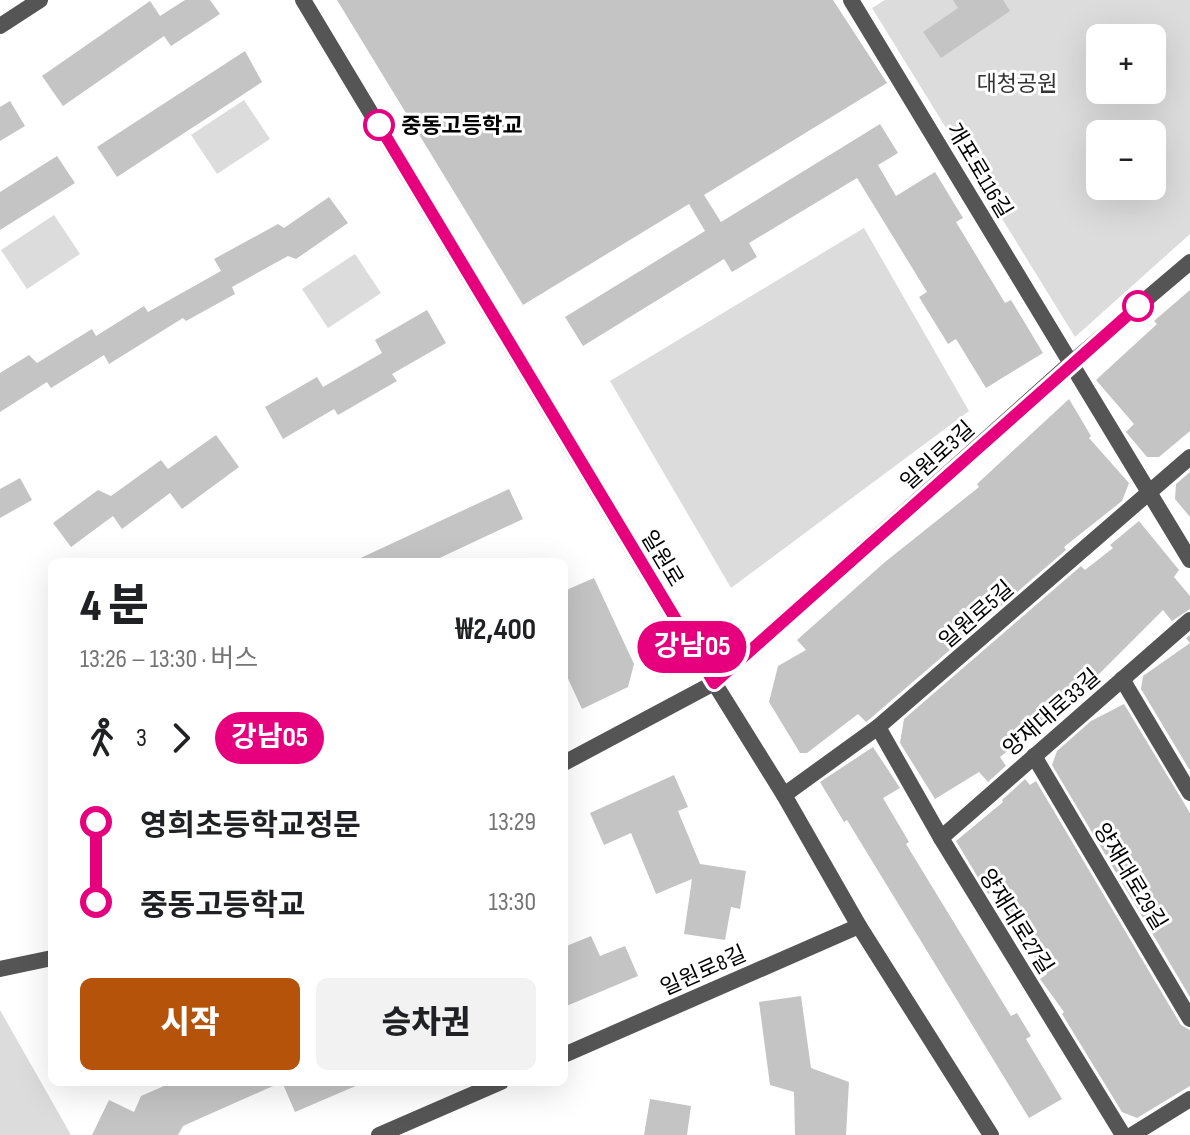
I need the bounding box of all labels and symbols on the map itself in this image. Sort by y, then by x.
park label: 대청공원 [977,71,1057,98]
marker: 중동고등학교 [364,110,394,140]
place label: 중동고등학교 [401,113,522,140]
street label: 개포로116길 [940,118,1018,223]
unlabelled marker [1123,291,1153,321]
street label: 일원로3길 [895,416,981,496]
street label: 일원로 [635,526,689,592]
street label: 일원로5길 [934,575,1020,655]
line badge: 강남05 [636,621,748,673]
street label: 양재대로33길 [998,664,1106,763]
street label: 양재대로29길 [1087,818,1172,935]
street label: 양재대로27길 [973,864,1059,979]
street label: 일원로8길 [657,941,750,1002]

